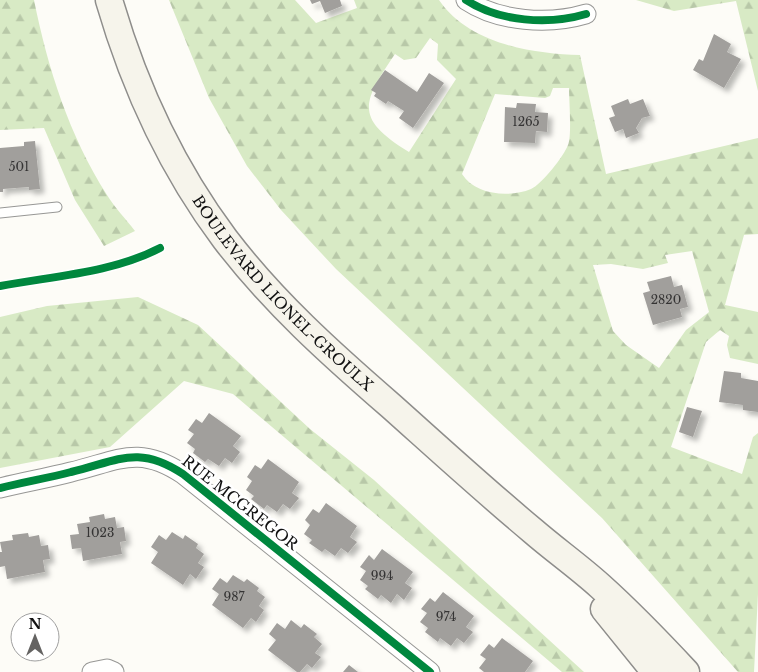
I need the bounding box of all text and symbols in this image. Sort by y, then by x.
house number: 1265 [512,114,540,129]
house number: 501 [9,159,29,174]
street label: BOULEVARD LIONEL-GROULX [188,192,378,395]
house number: 2820 [651,292,681,307]
street label: RUE MCGREGOR [178,451,303,555]
house number: 1023 [86,525,114,540]
house number: 994 [371,568,393,583]
house number: 987 [223,589,245,604]
house number: 974 [436,609,456,624]
north arrow [10,612,60,662]
text: N [28,615,42,633]

